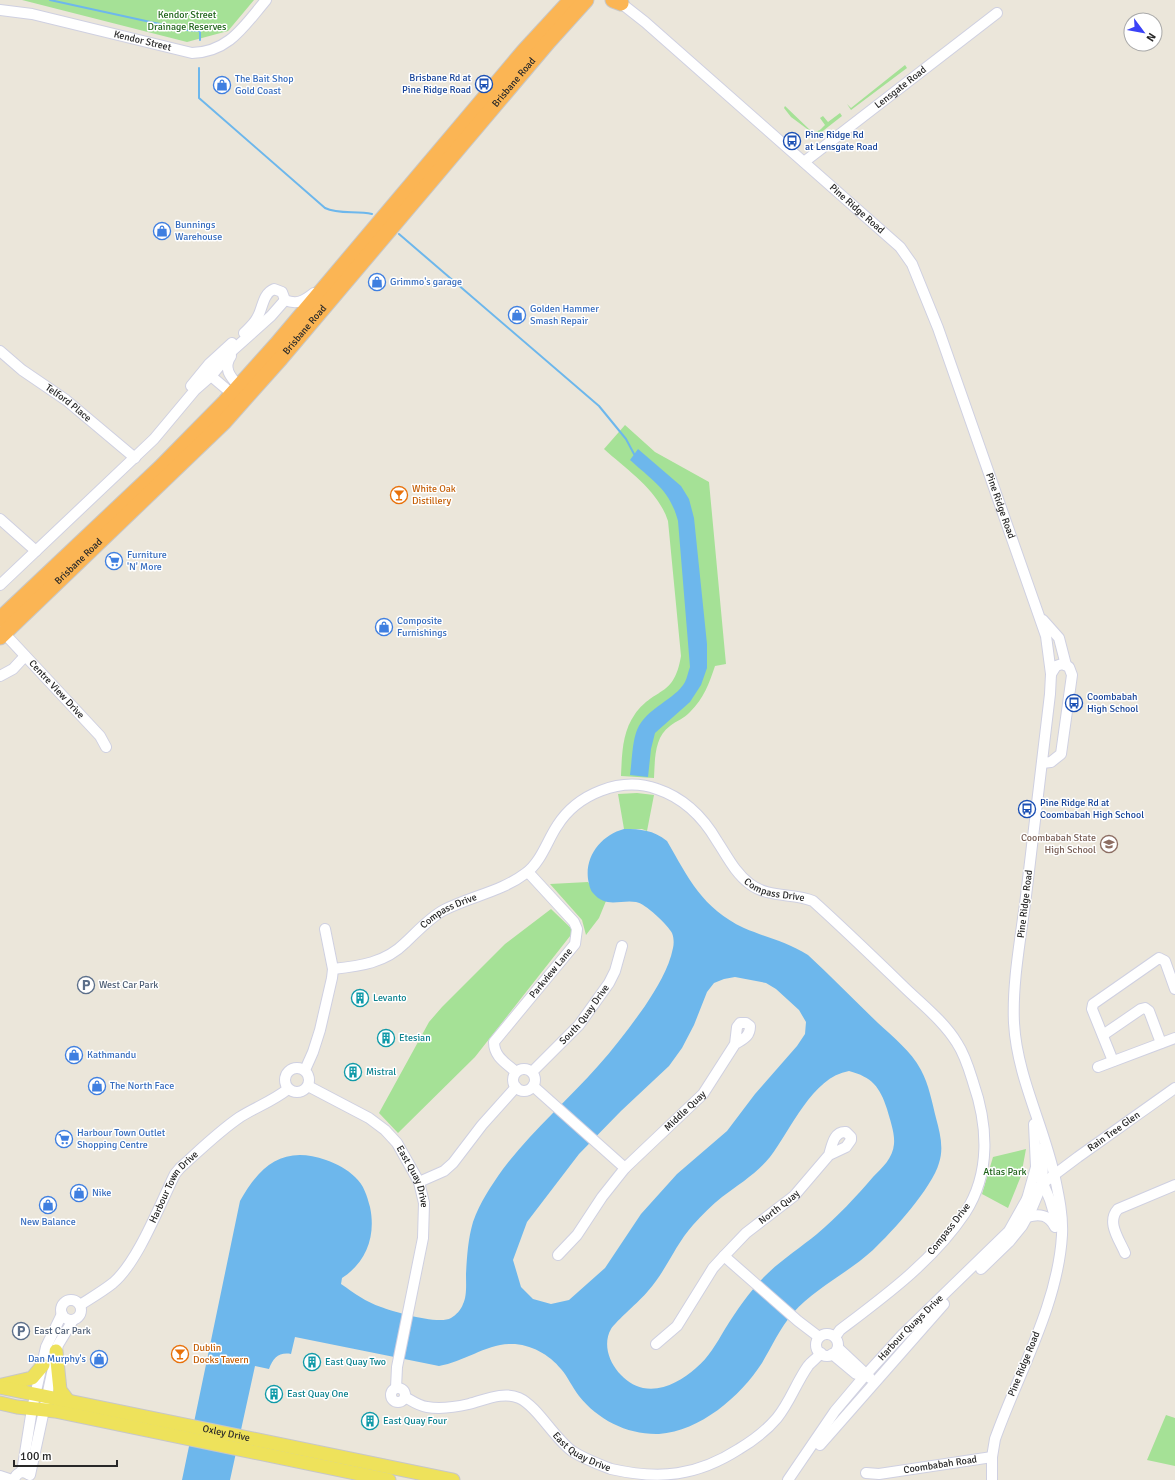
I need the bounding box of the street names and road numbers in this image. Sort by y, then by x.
street label: Kendor Street [113,28,173,54]
street label: Brisbane Road [490,55,538,110]
street label: Lensgate Road [872,64,929,111]
street label: Pine Ridge Road [827,181,887,236]
street label: Brisbane Road [280,303,329,357]
street label: Telford Place [43,382,94,425]
street label: Pine Ridge Road [983,471,1017,540]
street label: Brisbane Road [52,536,105,587]
street label: Centre View Drive [26,657,87,721]
street label: Pine Ridge Road [1015,869,1035,939]
street label: Compass Drive [741,876,806,904]
street label: Compass Drive [418,891,478,931]
street label: Parkview Lane [527,946,575,1001]
street label: South Quay Drive [557,982,612,1047]
street label: Middle Quay [662,1088,709,1134]
street label: Rain Tree Glen [1085,1109,1142,1154]
street label: East Quay Drive [394,1143,430,1208]
street label: Harbour Town Drive [147,1148,201,1225]
street label: North Quay [756,1188,802,1227]
street label: Compass Drive [925,1201,973,1257]
street label: Harbour Quays Drive [875,1292,946,1363]
street label: Pine Ridge Road [1006,1330,1042,1398]
street label: Oxley Drive [202,1423,251,1444]
street label: East Quay Drive [550,1430,612,1474]
street label: Coombabah Road [903,1453,978,1476]

